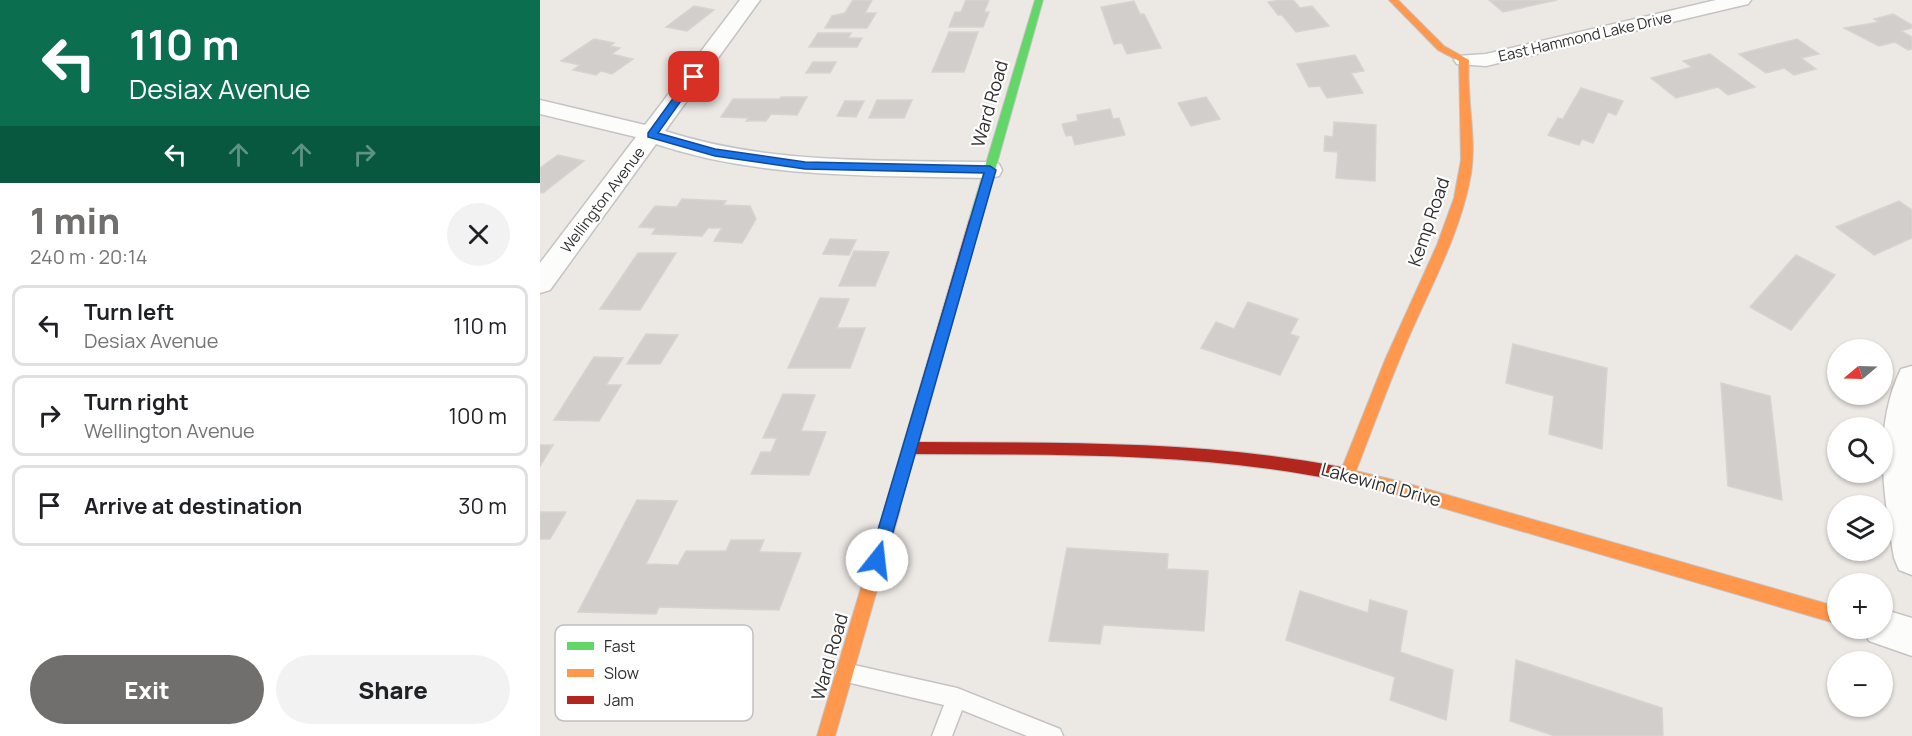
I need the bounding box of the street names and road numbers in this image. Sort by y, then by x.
street label: East Hammond Lake Drive [1496,6,1674,67]
street label: Ward Road [965,58,1013,150]
street label: Wellington Avenue [556,142,650,257]
street label: Kemp Road [1402,174,1454,269]
street label: Lakewind Drive [1319,457,1444,512]
street label: Ward Road [805,611,853,703]

